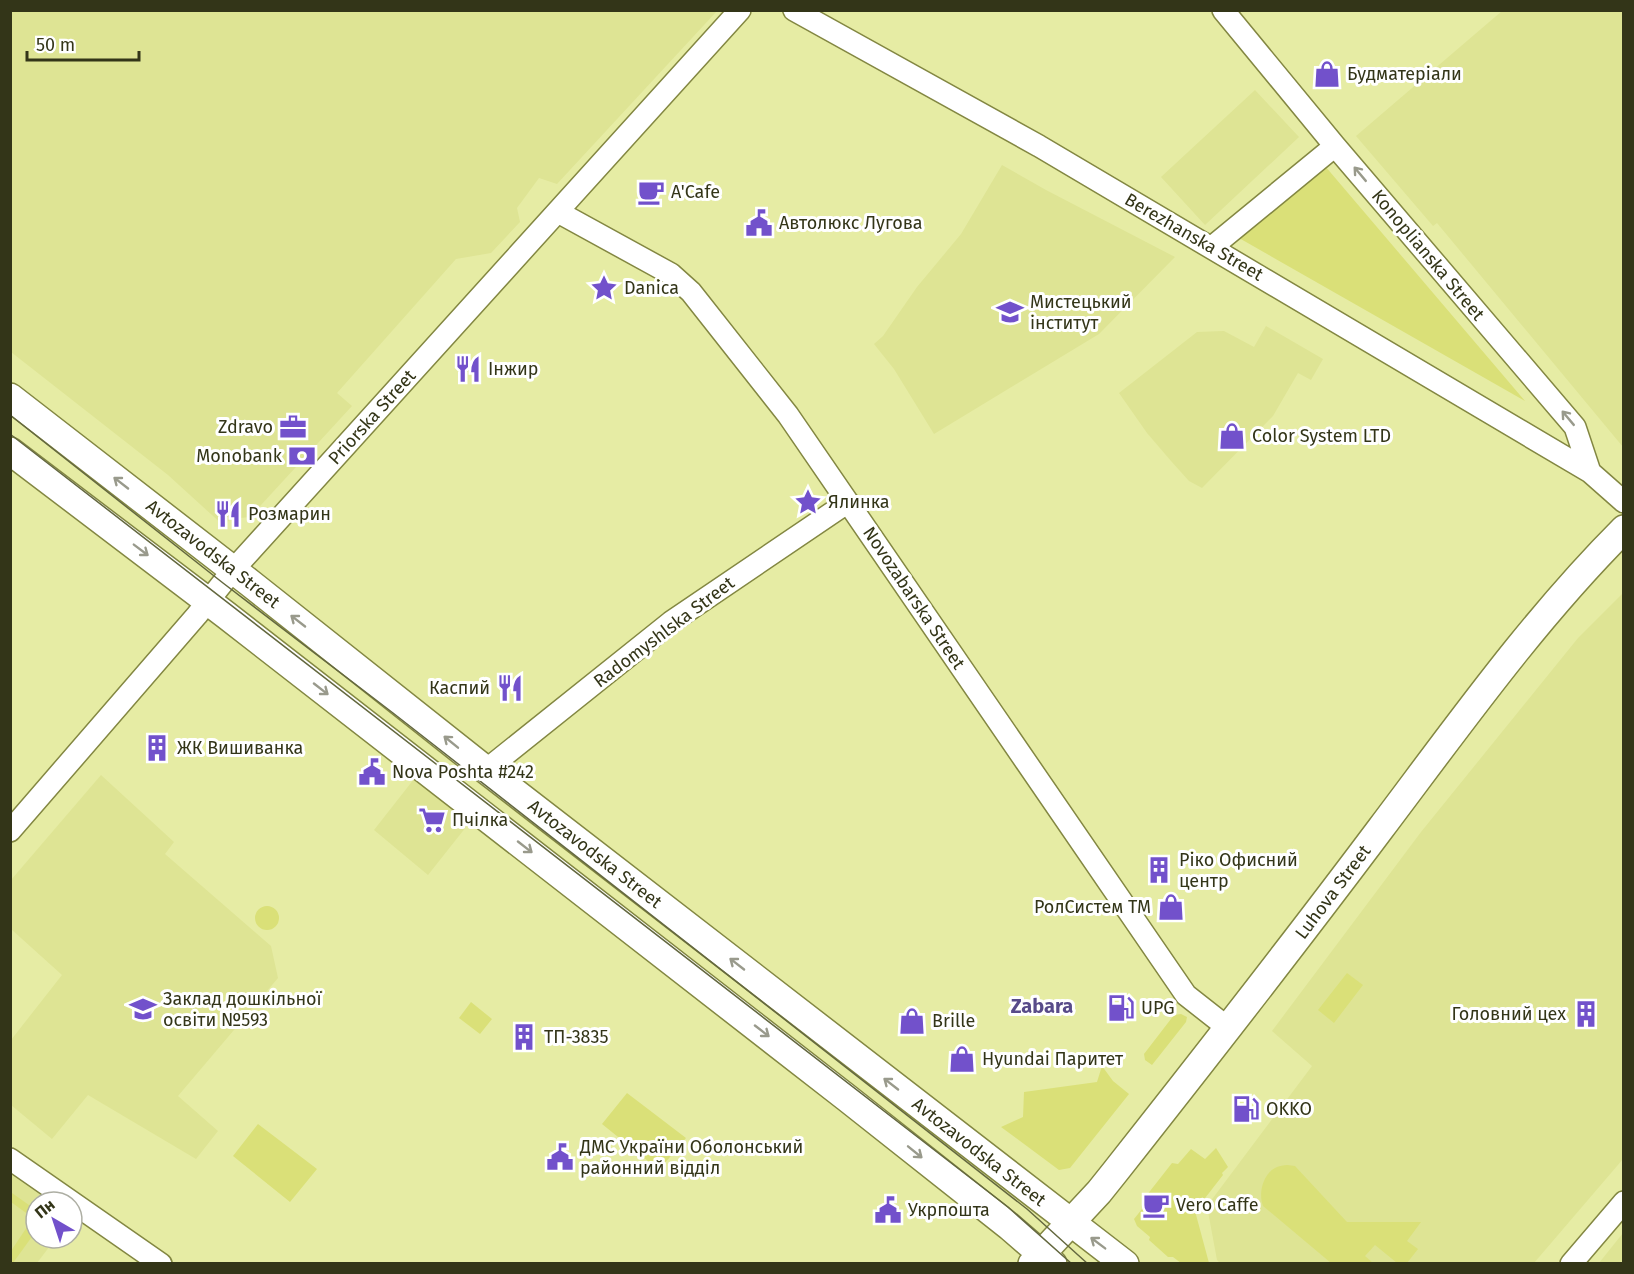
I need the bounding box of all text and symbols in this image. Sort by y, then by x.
scale bar [27,24,140,62]
text: 50 m [36,34,75,56]
shop icon: Будматеріали [1312,59,1342,89]
place label: Будматеріали [1347,63,1462,85]
one-way arrow [1353,166,1366,182]
cafe icon: A'Cafe [636,177,666,207]
place label: A'Cafe [671,181,720,203]
street label: Konoplianska Street [1367,185,1489,325]
street label: Berezhanska Street [1121,188,1268,286]
public building icon: Автолюкс Лугова [744,208,774,238]
place label: Автолюкс Лугова [779,212,922,234]
place icon: Danica [589,273,619,303]
place label: Danica [624,277,679,299]
place label: Мистецький інститут [1030,291,1132,334]
school or university icon: Мистецький інститут [995,297,1025,327]
restaurant icon: Інжир [453,354,483,384]
place label: Інжир [488,358,538,380]
street label: Priorska Street [324,365,421,469]
one-way arrow [1561,411,1575,426]
office icon: Zdravo [278,412,308,442]
place label: Zdravo [218,416,273,438]
shop icon: Color System LTD [1217,421,1247,451]
place label: Color System LTD [1252,425,1391,447]
bank icon: Monobank [287,441,317,471]
place label: Monobank [196,445,283,467]
one-way arrow [113,476,129,489]
place icon: Ялинка [793,487,823,517]
place label: Ялинка [828,491,890,513]
street label: Avtozavodska Street [142,495,285,613]
restaurant icon: Розмарин [213,499,243,529]
place label: Розмарин [248,503,331,525]
street label: Novozabarska Street [858,523,970,674]
one-way arrow [132,543,148,556]
street label: Radomyshlska Street [589,572,739,692]
one-way arrow [290,614,306,627]
restaurant icon: Каспий [495,673,525,703]
place label: Каспий [429,677,490,699]
one-way arrow [313,683,329,696]
building icon: ЖК Вишиванка [142,733,172,763]
one-way arrow [443,735,459,748]
place label: ЖК Вишиванка [177,737,303,759]
public building icon: Nova Poshta #242 [357,757,387,787]
place label: Nova Poshta #242 [392,761,534,783]
street label: Avtozavodska Street [524,795,667,913]
supermarket icon: Пчілка [417,805,447,835]
place label: Пчілка [452,809,508,831]
street label: Luhova Street [1290,840,1376,943]
one-way arrow [517,841,533,854]
place label: Ріко Офисний центр [1179,849,1298,892]
building icon: Ріко Офисний центр [1144,855,1174,885]
shop icon: РолСистем ТМ [1156,892,1186,922]
place label: РолСистем ТМ [1034,896,1151,918]
one-way arrow [730,958,746,971]
place label: Заклад дошкільної освіти №593 [163,988,323,1031]
fuel station icon: UPG [1106,993,1136,1023]
school or university icon: Заклад дошкільної освіти №593 [128,994,158,1024]
district label: Zabara [1011,994,1073,1018]
place label: UPG [1141,997,1175,1019]
building icon: Головний цех [1571,999,1601,1029]
place label: Головний цех [1452,1003,1566,1025]
shop icon: Brille [897,1006,927,1036]
place label: Brille [932,1010,975,1032]
building icon: ТП-3835 [509,1022,539,1052]
one-way arrow [754,1025,770,1038]
place label: ТП-3835 [544,1026,609,1048]
shop icon: Hyundai Паритет [947,1044,977,1074]
place label: Hyundai Паритет [982,1048,1124,1070]
one-way arrow [884,1077,900,1090]
street label: Avtozavodska Street [908,1093,1051,1211]
fuel station icon: OKKO [1231,1094,1261,1124]
place label: OKKO [1266,1098,1312,1120]
place label: ДМС України Оболонський районний відділ [579,1136,803,1179]
public building icon: ДМС України Оболонський районний відділ [545,1142,575,1172]
one-way arrow [907,1145,923,1158]
north arrow [24,1190,84,1250]
cafe icon: Vero Caffe [1141,1190,1171,1220]
place label: Vero Caffe [1176,1194,1258,1216]
text: Пн [31,1195,59,1222]
public building icon: Укрпошта [873,1195,903,1225]
place label: Укрпошта [908,1199,990,1221]
one-way arrow [1090,1237,1106,1250]

